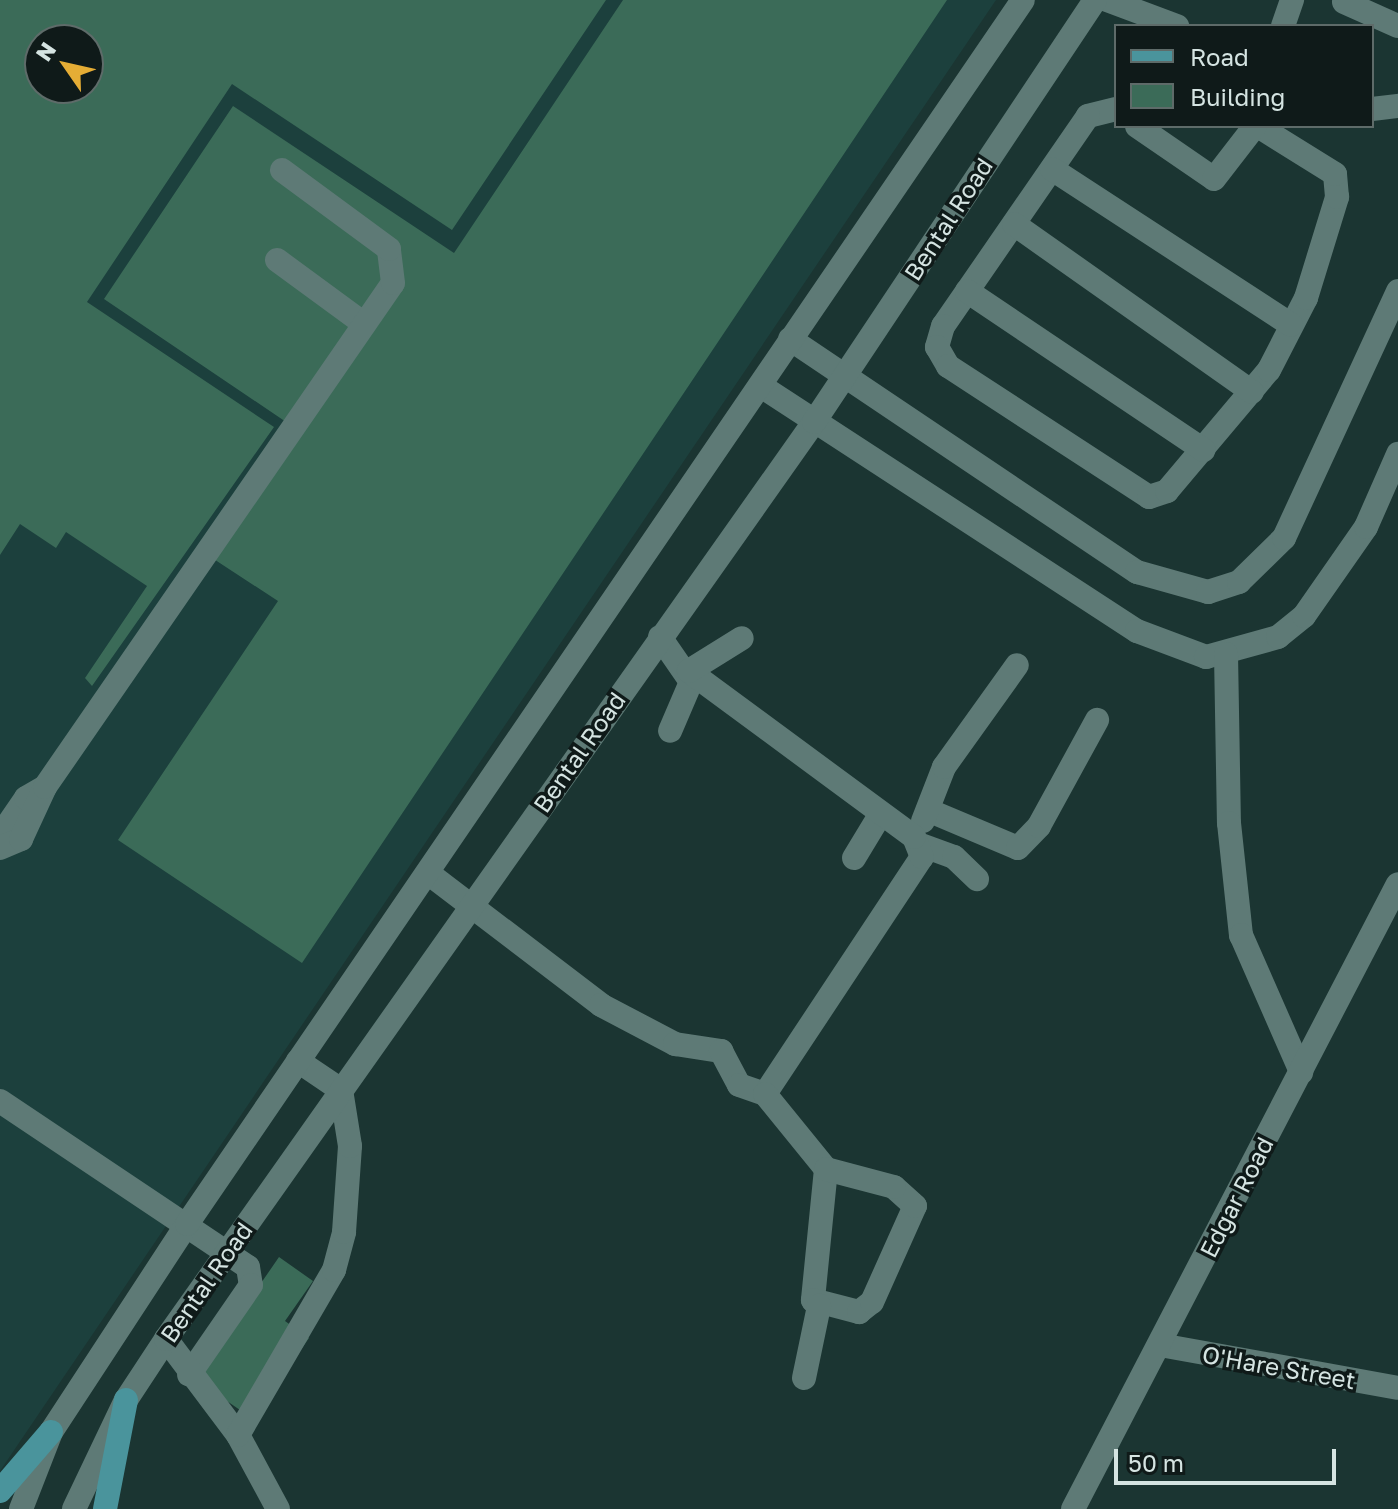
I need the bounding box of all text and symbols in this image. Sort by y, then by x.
north arrow [24,24,104,104]
legend [1114,24,1374,128]
text: N [29,37,61,66]
text: Road [1190,42,1249,71]
text: Building [1190,82,1285,111]
street label: Bental Road [898,152,998,286]
street label: Bental Road [527,686,631,818]
street label: Edgar Road [1193,1132,1279,1262]
street label: Bental Road [154,1216,258,1348]
street label: O'Hare Street [1200,1339,1358,1395]
scale bar [1118,1433,1340,1483]
text: 50 m [1128,1448,1184,1477]

